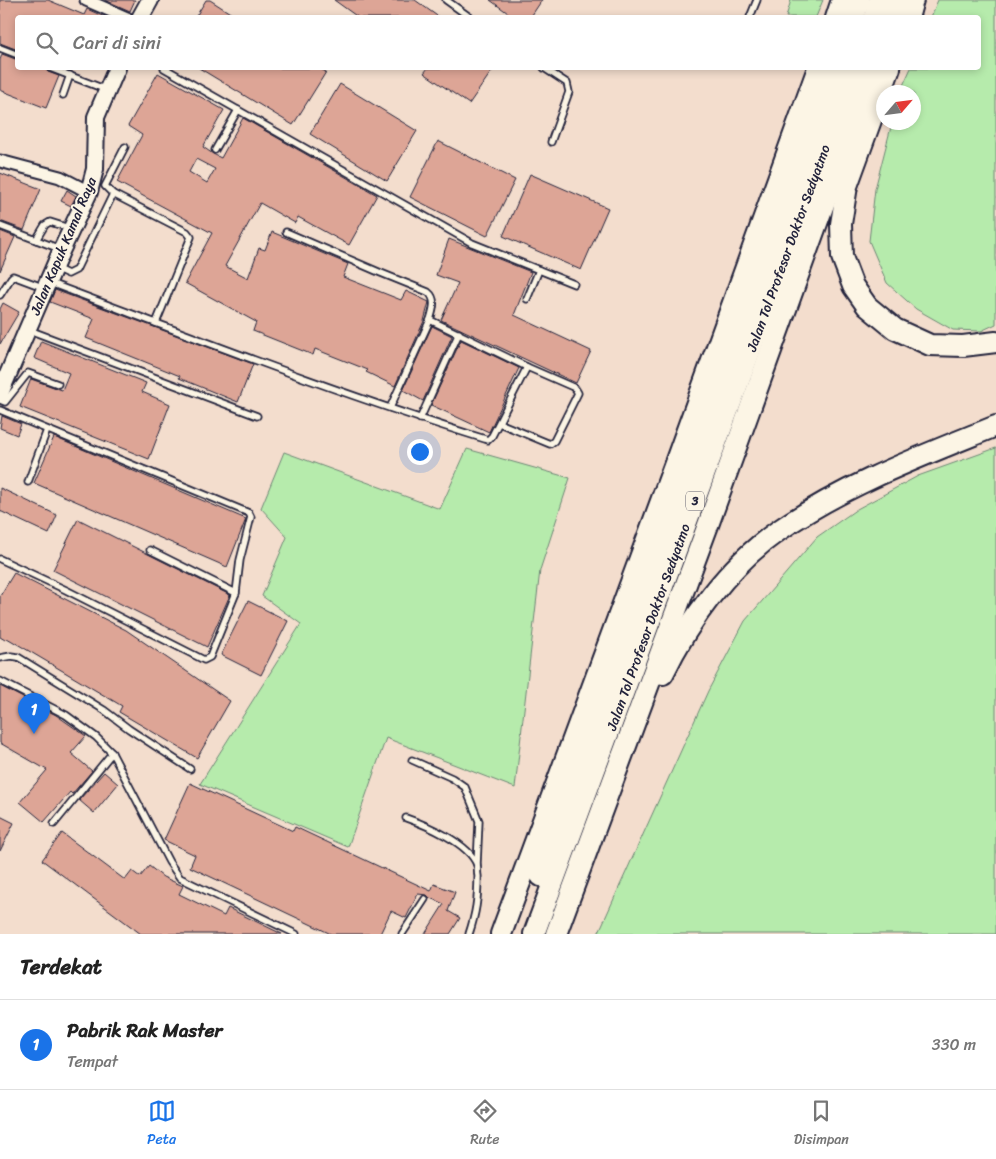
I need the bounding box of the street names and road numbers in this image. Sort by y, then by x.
street label: Jalan Tol Profesor Doktor Sedyatmo [739,141,838,356]
street label: Jalan Kapuk Kamal Raya [23,172,104,320]
road number: 3 [686,492,704,511]
street label: Jalan Tol Profesor Doktor Sedyatmo [599,520,698,735]

